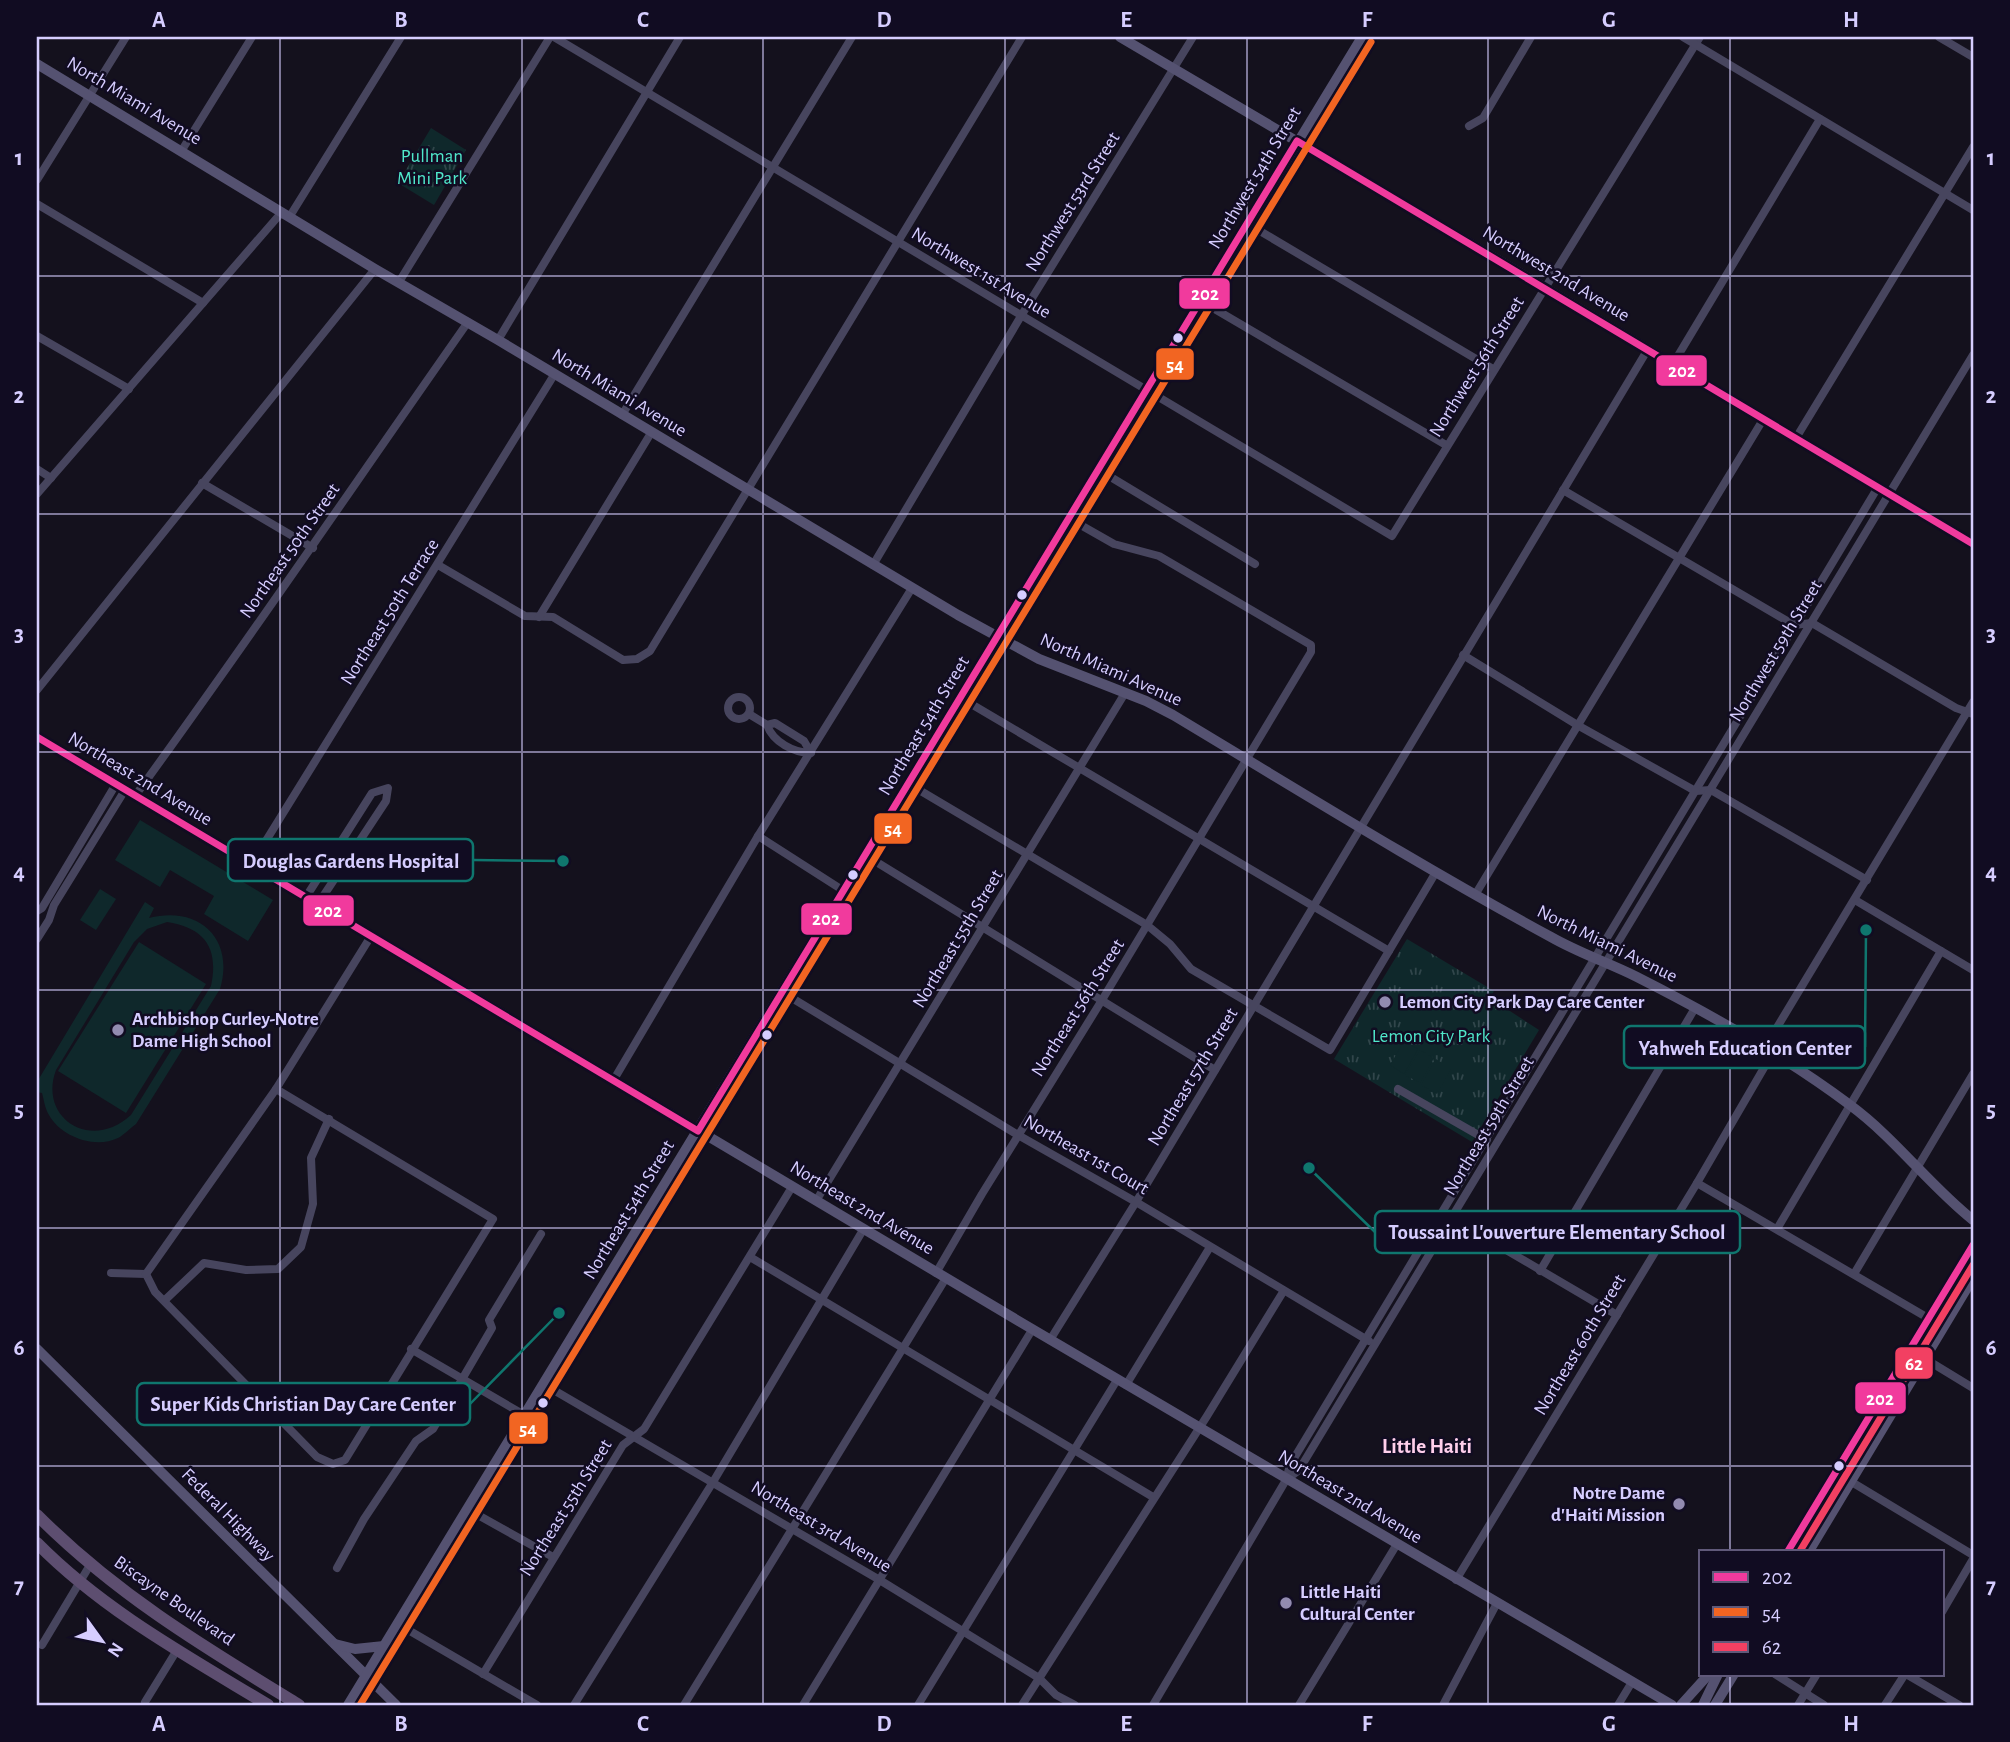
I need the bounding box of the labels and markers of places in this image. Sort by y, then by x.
unlabelled marker [1171,331,1185,345]
unlabelled marker [1015,588,1029,602]
callout: Douglas Gardens Hospital [228,839,473,881]
unlabelled marker [846,868,860,882]
place label: Lemon City Park Day Care Center [1399,993,1645,1012]
marker: Lemon City Park Day Care Center [1377,994,1393,1010]
place label: Archbishop Curley-Notre Dame High School [132,1010,319,1051]
marker: Archbishop Curley-Notre Dame High School [110,1022,126,1038]
callout: Yahweh Education Center [1624,1026,1865,1068]
unlabelled marker [760,1028,774,1042]
callout: Toussaint L'ouverture Elementary School [1375,1211,1740,1253]
callout: Super Kids Christian Day Care Center [137,1383,470,1425]
unlabelled marker [536,1396,550,1410]
unlabelled marker [1832,1459,1846,1473]
place label: Notre Dame d'Haiti Mission [1551,1484,1665,1525]
marker: Notre Dame d'Haiti Mission [1671,1496,1687,1512]
place label: Little Haiti Cultural Center [1300,1583,1415,1624]
marker: Little Haiti Cultural Center [1278,1595,1294,1611]

